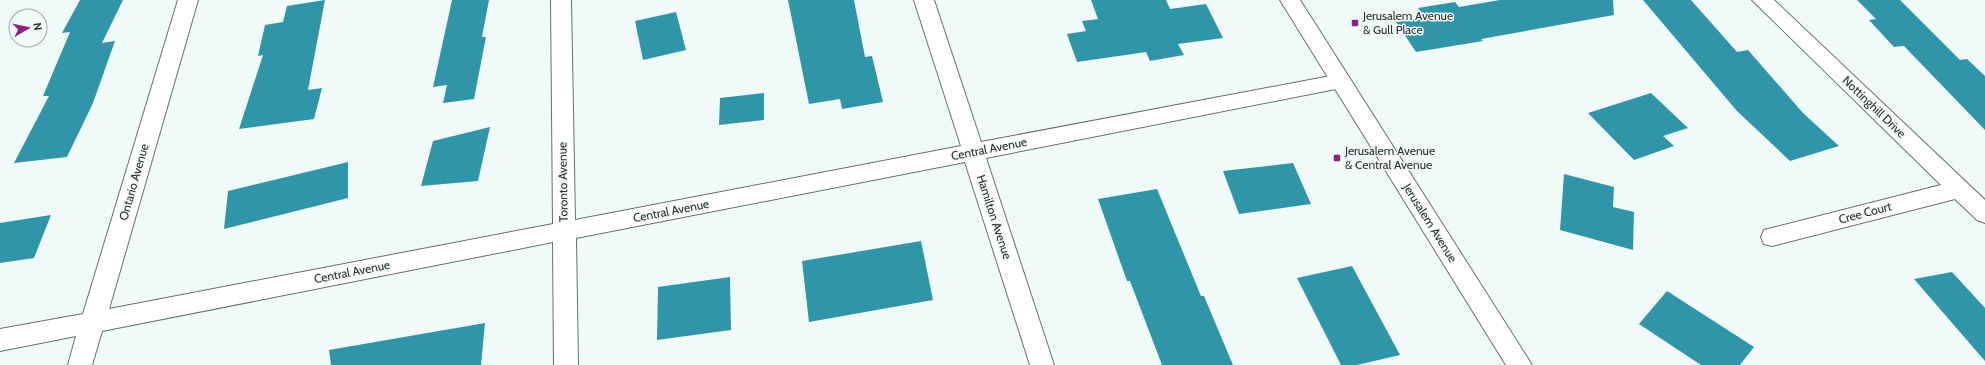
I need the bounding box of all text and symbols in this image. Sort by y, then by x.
north arrow [8,8,48,48]
place label: Jerusalem Avenue & Gull Place [1362,8,1453,37]
marker: Jerusalem Avenue & Gull Place [1350,18,1360,28]
text: N [30,21,45,31]
street label: Nottinghill Drive [1839,73,1909,141]
street label: Central Avenue [950,134,1028,163]
street label: Ontario Avenue [115,142,152,222]
street label: Toronto Avenue [554,142,571,222]
place label: Jerusalem Avenue & Central Avenue [1344,143,1435,172]
marker: Jerusalem Avenue & Central Avenue [1332,153,1342,163]
street label: Hamilton Avenue [974,173,1015,261]
street label: Jerusalem Avenue [1400,180,1461,265]
street label: Central Avenue [632,196,710,225]
street label: Cree Court [1837,198,1893,227]
street label: Central Avenue [313,257,391,286]

